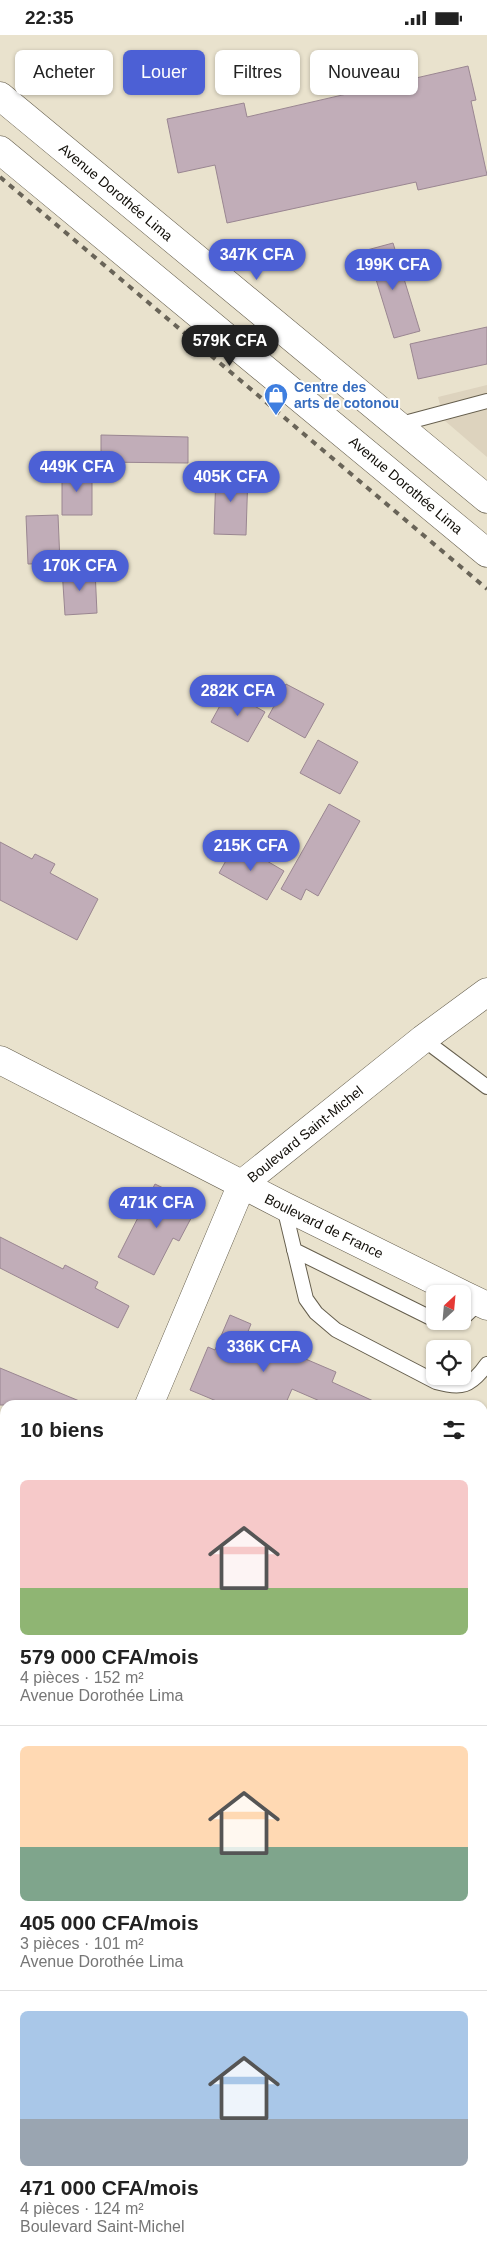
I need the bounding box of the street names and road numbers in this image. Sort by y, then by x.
street label: Avenue Dorothée Lima [56,140,176,244]
street label: Avenue Dorothée Lima [346,433,466,537]
street label: Boulevard Saint-Michel [244,1082,366,1186]
street label: Boulevard de France [262,1190,386,1262]

